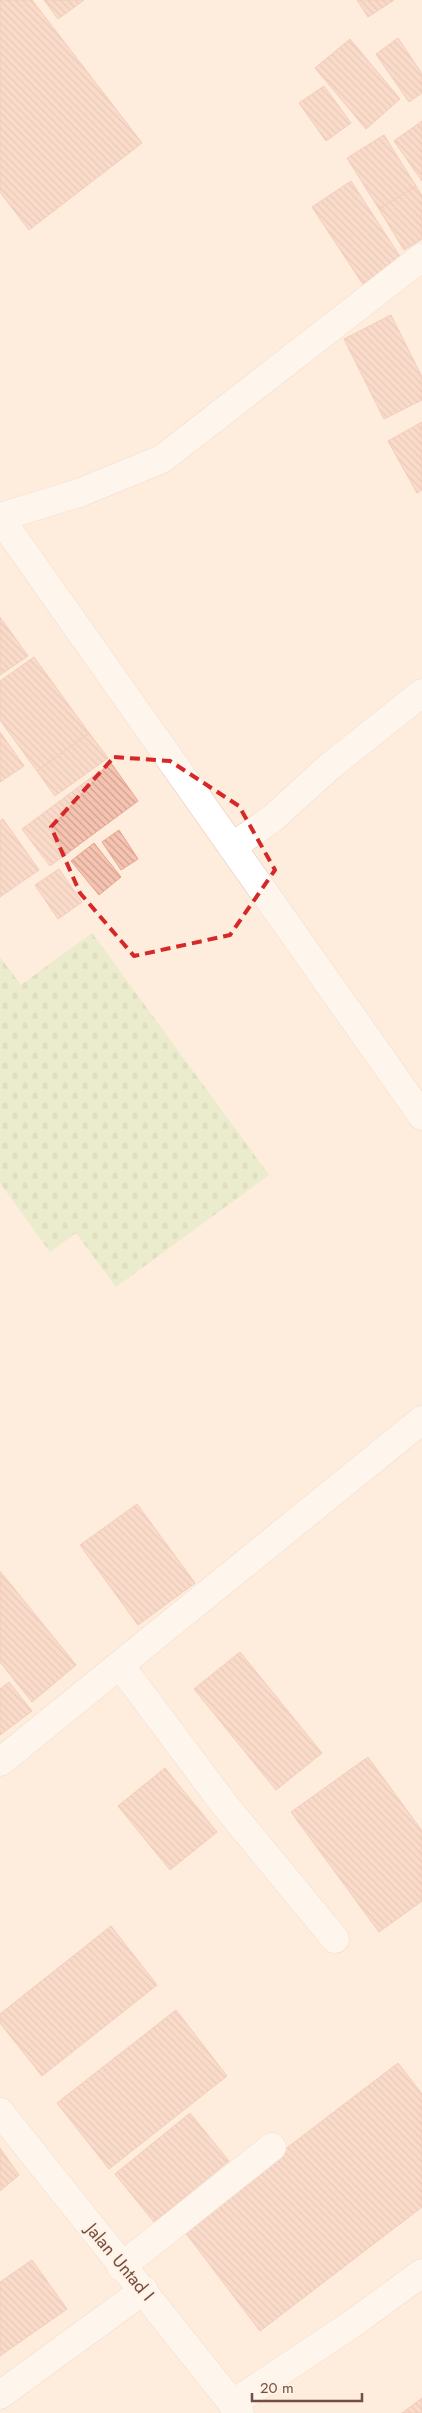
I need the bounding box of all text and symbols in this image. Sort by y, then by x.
street label: Jalan Untad I [78,2216,160,2307]
scale bar [252,2370,362,2402]
text: 20 m [260,2377,294,2399]

